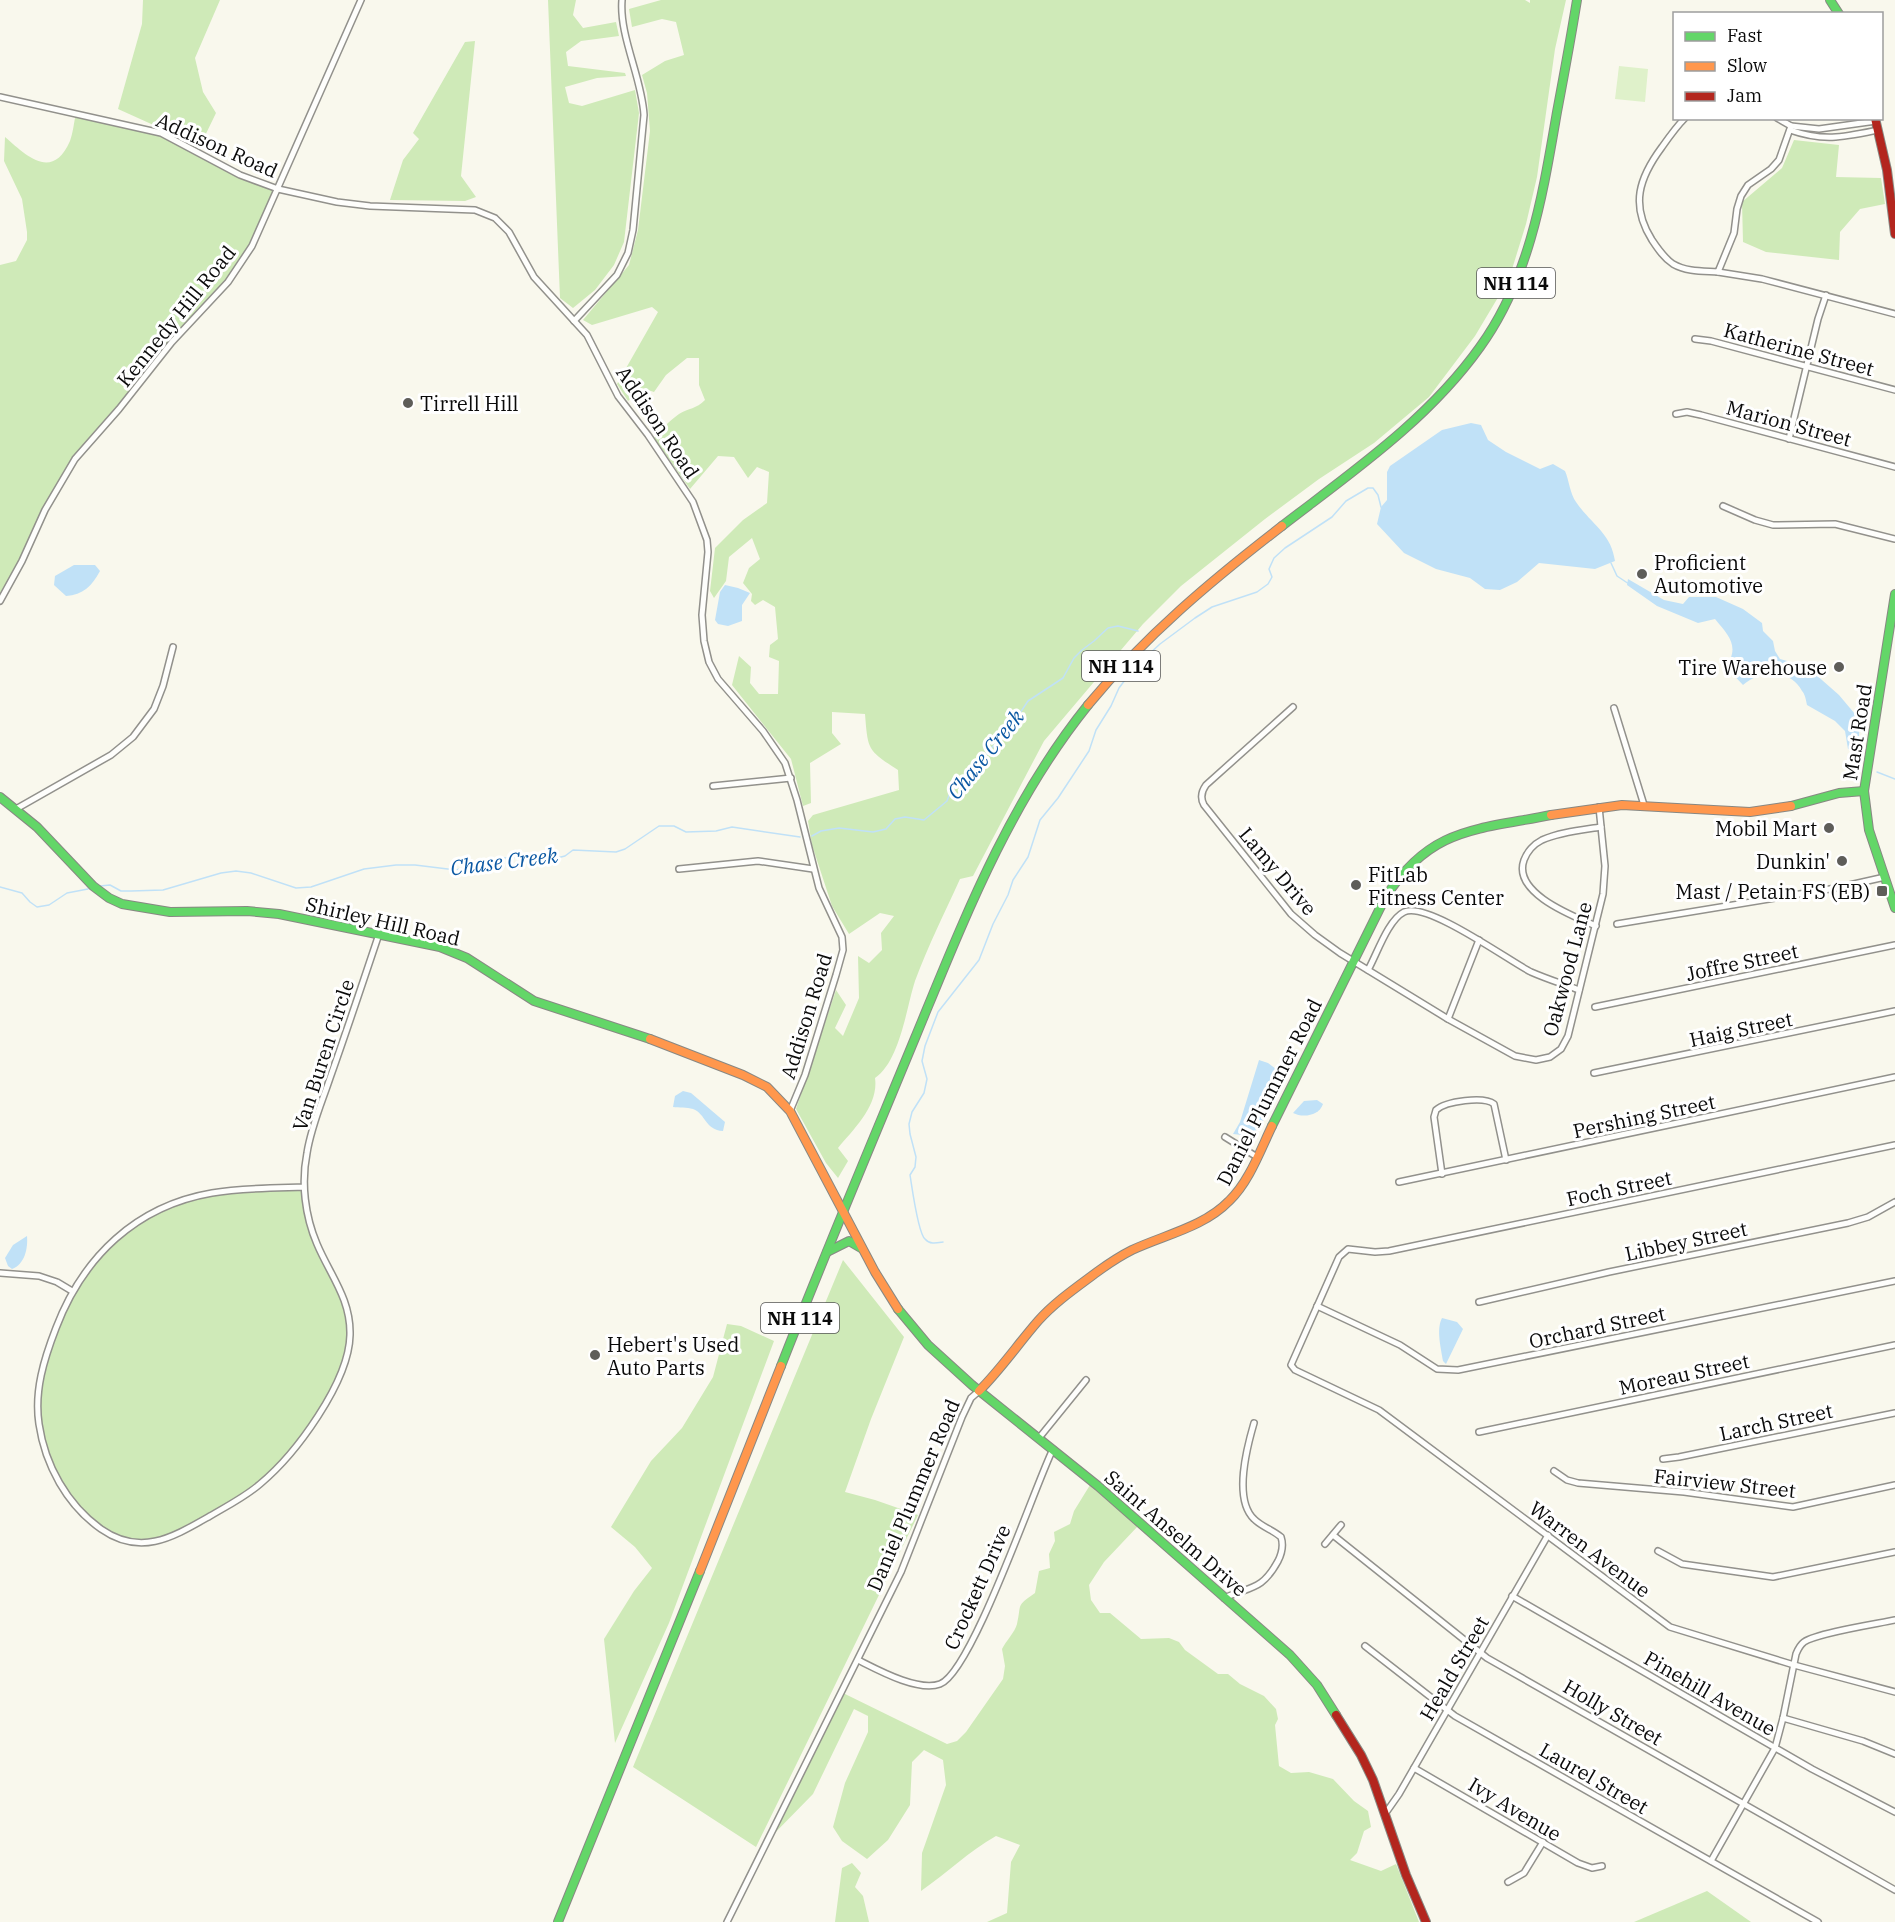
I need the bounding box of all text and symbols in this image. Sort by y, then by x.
legend [1673,12,1883,120]
text: Fast [1727,24,1762,47]
text: Slow [1727,54,1767,77]
text: Jam [1727,84,1762,107]
street label: Addison Road [152,106,282,184]
street label: Kennedy Hill Road [111,240,241,392]
road number: NH 114 [1477,268,1555,298]
street label: Katherine Street [1721,316,1877,382]
street label: Addison Road [610,360,706,484]
place label: Tirrell Hill [420,390,518,417]
street label: Marion Street [1723,393,1855,453]
marker: Tirrell Hill [401,396,415,410]
place label: Proficient Automotive [1654,549,1763,599]
marker: Proficient Automotive [1635,567,1649,581]
road number: NH 114 [1082,651,1160,681]
place label: Tire Warehouse [1678,654,1827,681]
marker: Tire Warehouse [1832,660,1846,674]
street label: Mast Road [1836,682,1878,782]
water label: Chase Creek [940,703,1030,805]
place label: Mobil Mart [1715,815,1817,842]
street label: Lamy Drive [1233,821,1323,921]
marker: Mobil Mart [1822,821,1836,835]
water label: Chase Creek [449,840,560,881]
place label: Dunkin' [1756,848,1830,875]
marker: Dunkin' [1835,854,1849,868]
place label: FitLab Fitness Center [1368,861,1504,911]
marker: FitLab Fitness Center [1349,878,1363,892]
place label: Mast / Petain FS (EB) [1676,878,1870,905]
marker: Mast / Petain FS (EB) [1875,884,1889,898]
street label: Shirley Hill Road [303,890,463,952]
street label: Oakwood Lane [1536,899,1598,1039]
street label: Joffre Street [1683,937,1801,987]
street label: Addison Road [774,950,838,1082]
street label: Van Buren Circle [286,976,360,1134]
street label: Daniel Plummer Road [1210,994,1328,1190]
street label: Haig Street [1687,1005,1795,1053]
street label: Pershing Street [1570,1088,1718,1144]
street label: Foch Street [1564,1164,1674,1212]
street label: Libbey Street [1622,1215,1750,1267]
street label: Orchard Street [1526,1299,1668,1355]
road number: NH 114 [761,1303,839,1333]
place label: Hebert's Used Auto Parts [607,1331,739,1381]
street label: Moreau Street [1616,1347,1752,1401]
marker: Hebert's Used Auto Parts [588,1348,602,1362]
street label: Daniel Plummer Road [860,1395,966,1595]
street label: Larch Street [1717,1397,1835,1447]
street label: Fairview Street [1653,1462,1797,1504]
street label: Saint Anselm Drive [1099,1464,1253,1602]
street label: Warren Avenue [1524,1495,1656,1603]
street label: Crockett Drive [937,1520,1017,1654]
street label: Heald Street [1413,1611,1495,1725]
street label: Pinehill Avenue [1639,1644,1781,1742]
street label: Holly Street [1558,1673,1668,1751]
street label: Laurel Street [1535,1736,1653,1820]
street label: Ivy Avenue [1464,1771,1566,1847]

